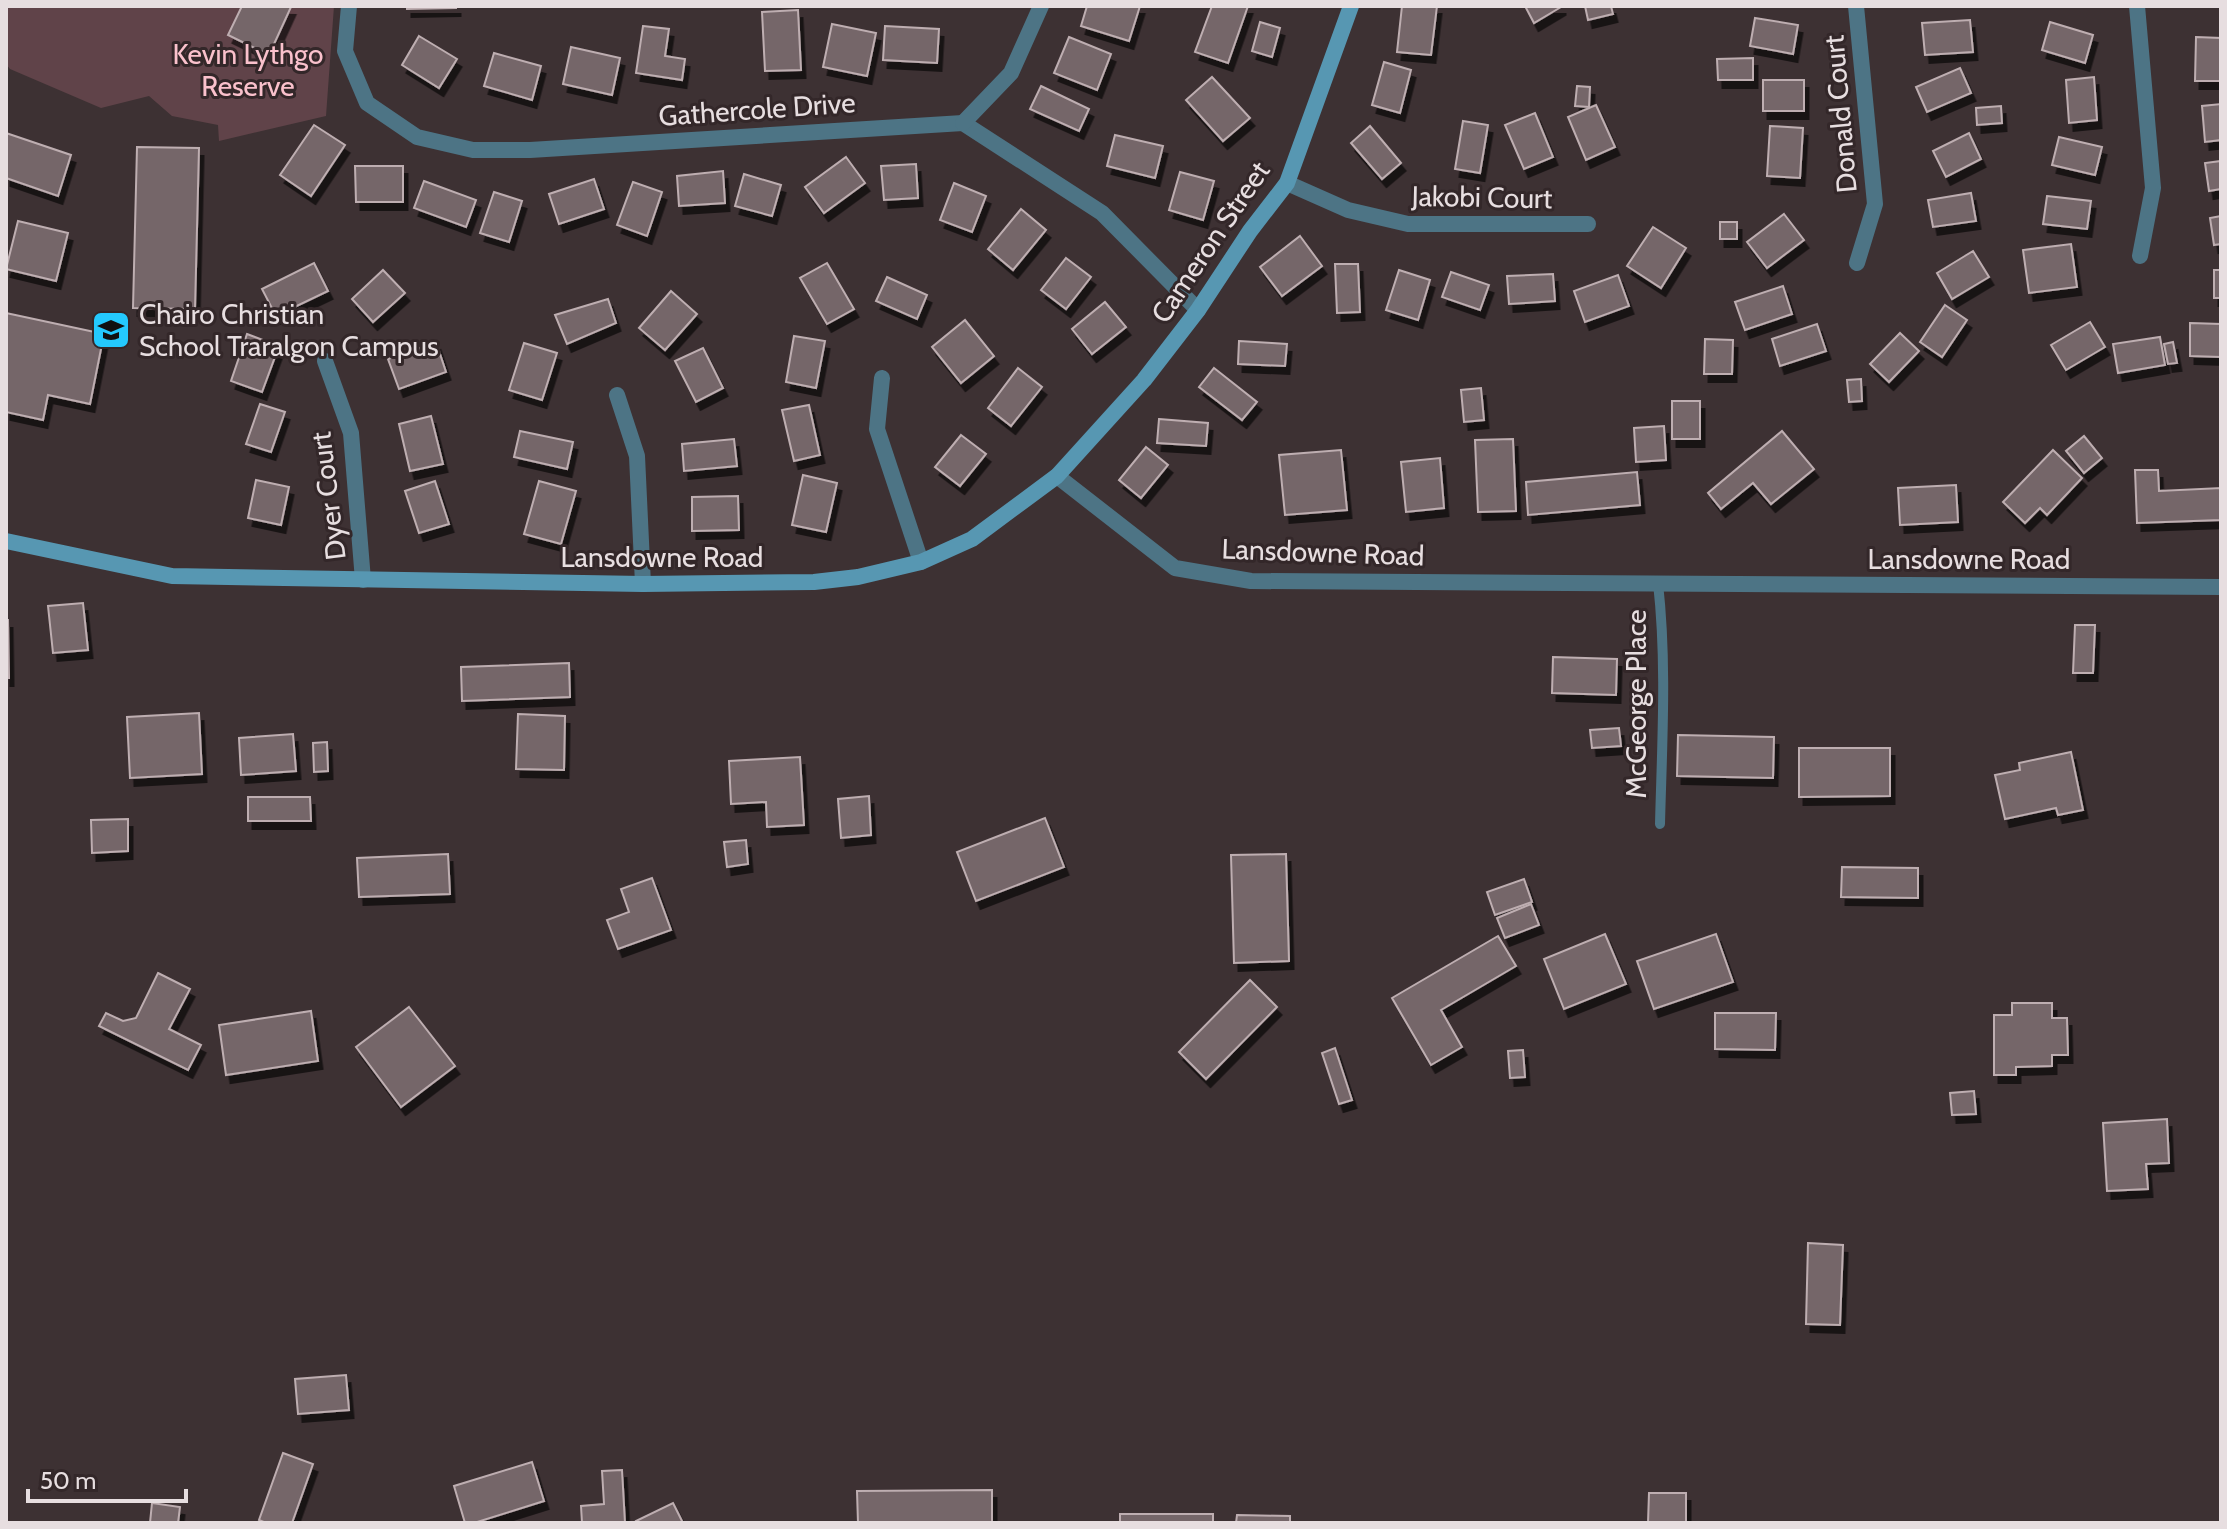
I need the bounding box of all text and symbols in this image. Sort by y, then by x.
street label: Donald Court [1816,34,1864,194]
park label: Kevin Lythgo Reserve [173,37,323,103]
street label: Gathercole Drive [657,85,857,133]
street label: Cameron Street [1144,155,1276,329]
street label: Jakobi Court [1410,179,1553,215]
place label: Chairo Christian School Traralgon Campus [139,297,439,363]
school or university icon: Chairo Christian School Traralgon Campus [90,309,132,351]
street label: Dyer Court [303,430,353,562]
street label: Lansdowne Road [1221,531,1425,573]
street label: Lansdowne Road [561,540,763,574]
street label: Lansdowne Road [1868,542,2070,576]
street label: McGeorge Place [1619,609,1653,799]
scale bar [28,1453,186,1503]
text: 50 m [40,1466,96,1495]

